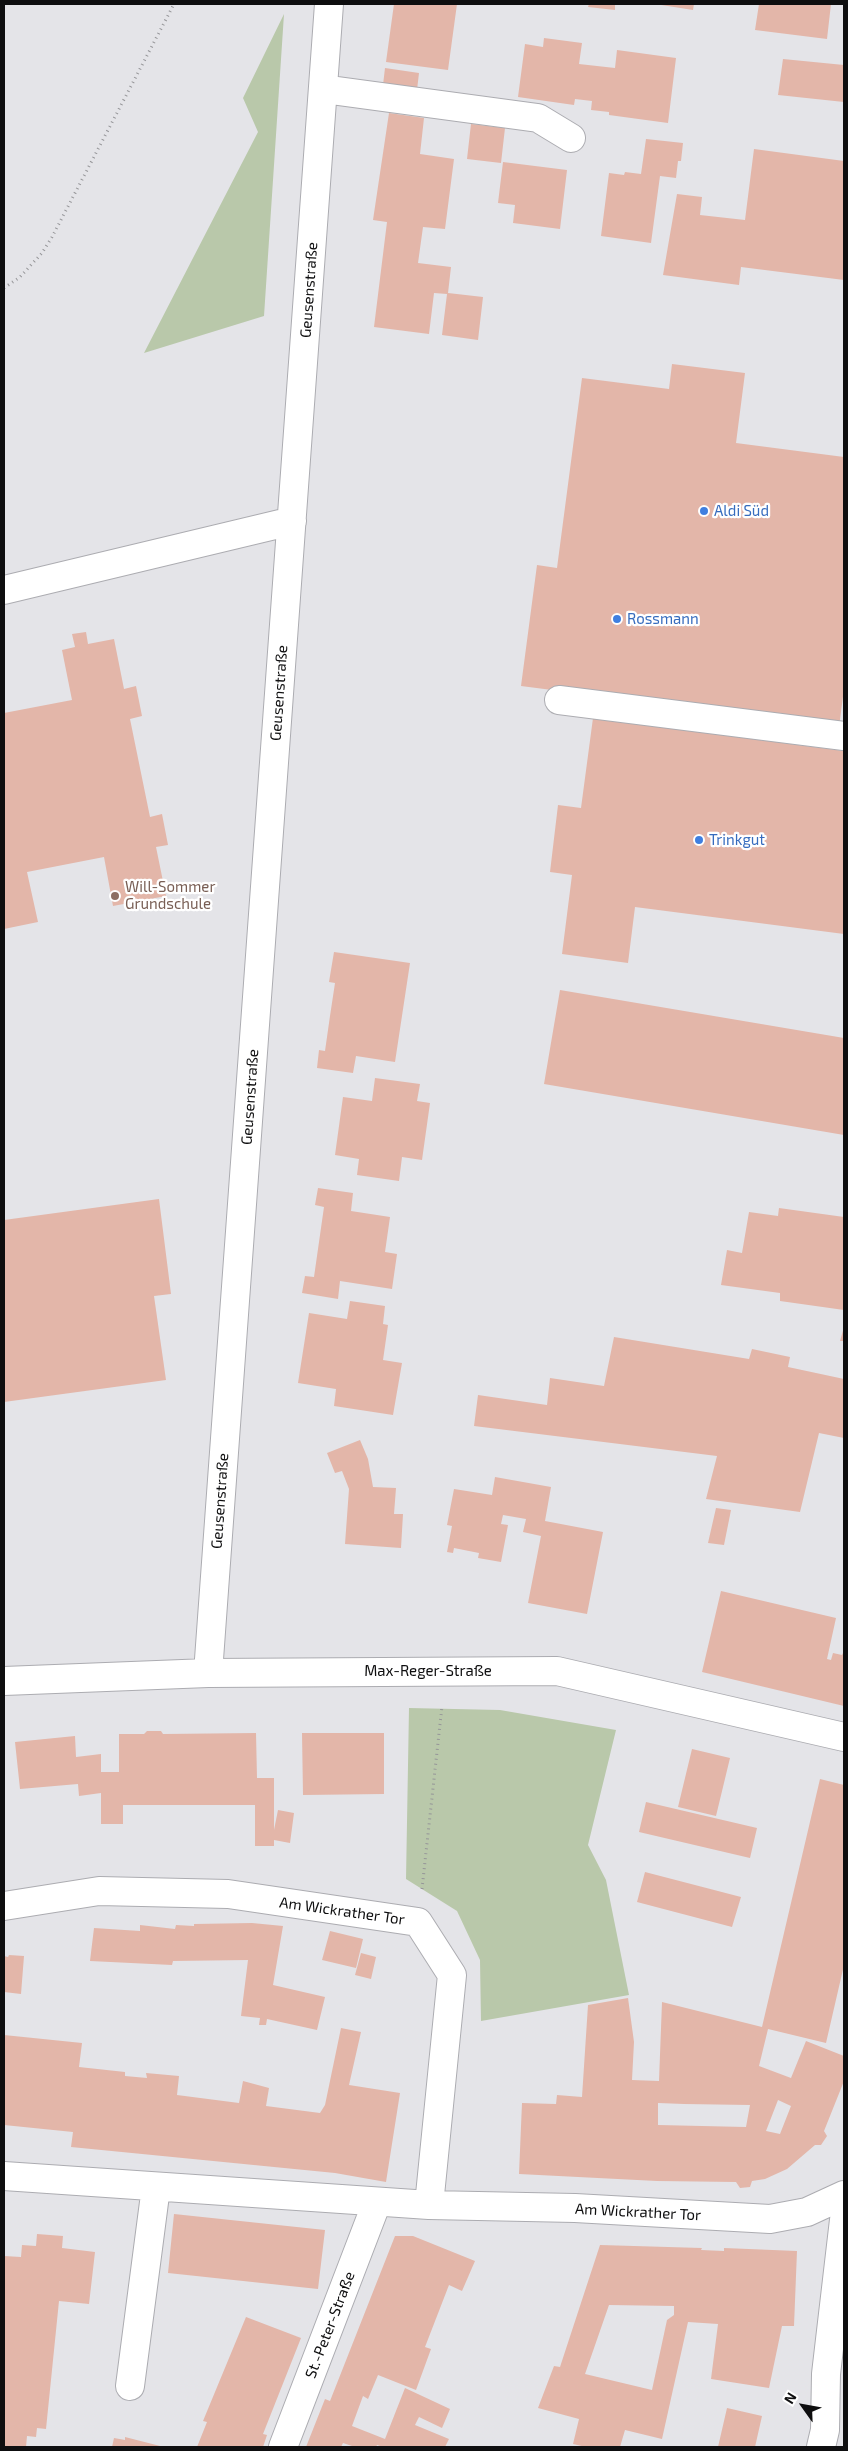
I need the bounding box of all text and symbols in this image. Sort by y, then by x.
street label: Geusenstraße [297,241,321,339]
place label: Aldi Süd [714,502,769,520]
marker: Aldi Süd [698,505,710,517]
place label: Rossmann [627,610,699,628]
marker: Rossmann [611,613,623,625]
street label: Geusenstraße [267,644,291,742]
place label: Trinkgut [709,831,765,849]
marker: Trinkgut [693,834,705,846]
place label: Will-Sommer Grundschule [125,878,215,913]
marker: Will-Sommer Grundschule [109,890,121,902]
street label: Geusenstraße [238,1048,262,1146]
street label: Geusenstraße [208,1452,232,1550]
street label: Max-Reger-Straße [364,1662,492,1680]
street label: Am Wickrather Tor [278,1893,406,1929]
street label: Am Wickrather Tor [574,2200,702,2224]
street label: St.-Peter-Straße [301,2269,359,2381]
north arrow [778,2381,828,2431]
text: N [780,2389,800,2407]

